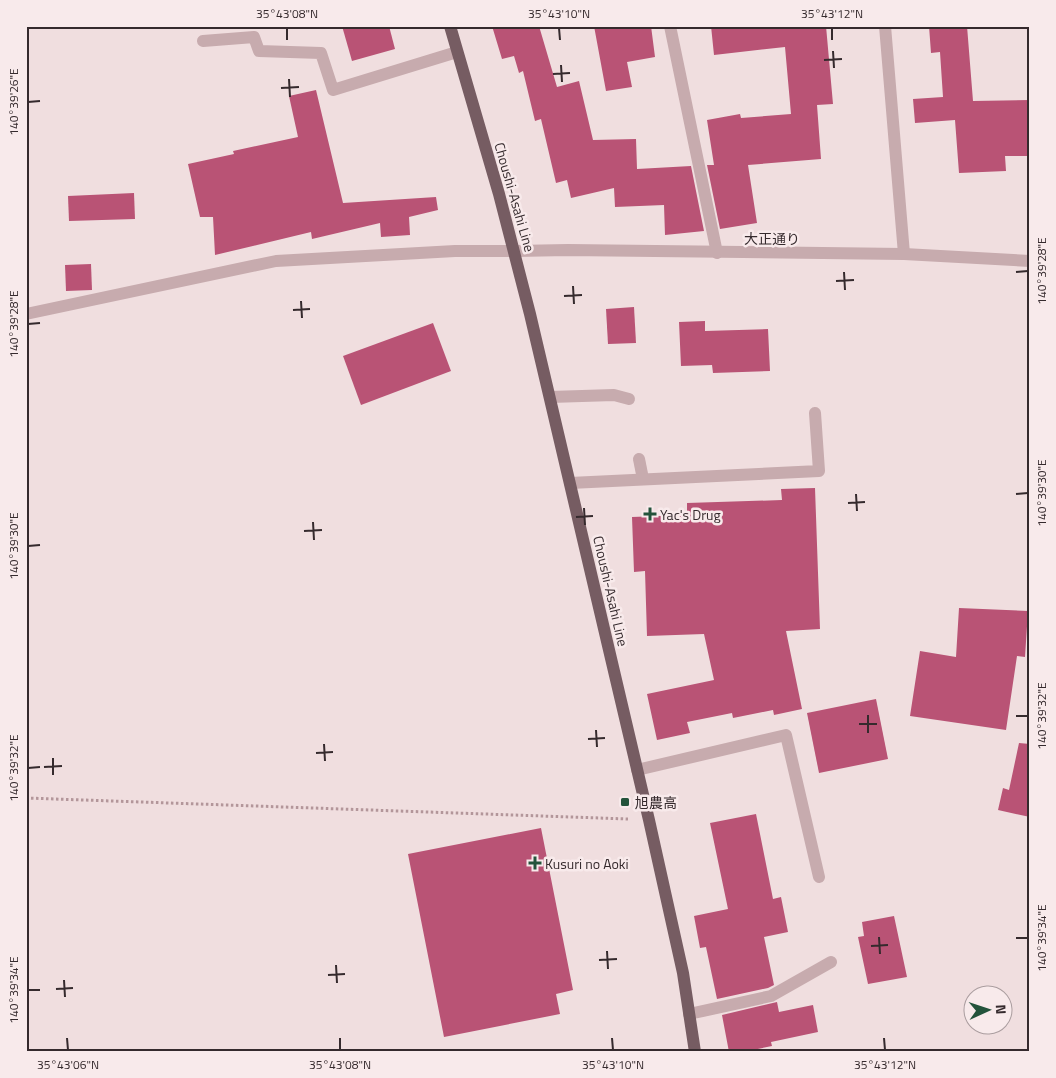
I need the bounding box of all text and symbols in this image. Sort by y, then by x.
text: 35°43'08"N [256,4,318,23]
text: 35°43'10"N [528,4,590,23]
text: 35°43'12"N [801,4,863,23]
text: 140°39'26"E [4,68,23,136]
street label: Choushi-Asahi Line [489,140,541,254]
street label: 大正通り [744,228,800,249]
text: 140°39'28"E [1032,237,1051,305]
text: 140°39'28"E [4,290,23,358]
text: 140°39'30"E [1032,459,1051,527]
place label: Yac's Drug [660,504,721,525]
marker: Yac's Drug [644,508,656,520]
text: 140°39'30"E [4,512,23,580]
street label: Choushi-Asahi Line [588,534,634,648]
text: 140°39'32"E [1032,682,1051,750]
text: 140°39'32"E [4,734,23,802]
place label: 旭農高 [635,792,677,813]
marker: 旭農高 [619,796,631,808]
place label: Kusuri no Aoki [545,853,629,874]
marker: Kusuri no Aoki [529,857,541,869]
text: 140°39'34"E [1032,904,1051,972]
text: 140°39'34"E [4,956,23,1024]
north arrow [964,986,1014,1036]
text: N [991,1004,1012,1015]
text: 35°43'06"N [37,1055,99,1074]
text: 35°43'08"N [309,1055,371,1074]
text: 35°43'10"N [582,1055,644,1074]
text: 35°43'12"N [854,1055,916,1074]

